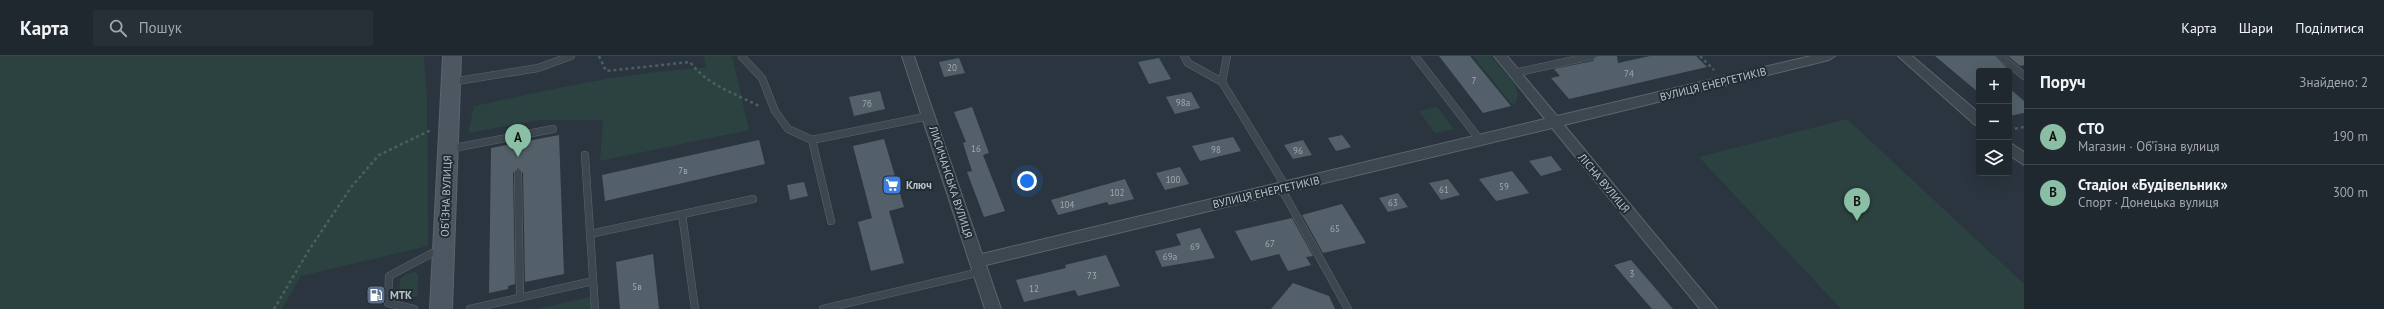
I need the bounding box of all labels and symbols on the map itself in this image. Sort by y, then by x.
house number: 20 [947,62,957,73]
street label: ВУЛИЦЯ ЕНЕРГЕТИКІВ [1658,64,1768,104]
house number: 74 [1624,68,1634,79]
house number: 7 [1472,75,1477,86]
house number: 98а [1176,97,1190,108]
house number: 7б [862,98,872,109]
street label: ЛИСИЧАНСЬКА ВУЛИЦЯ [926,123,976,240]
pin: A [505,124,531,157]
house number: 16 [971,143,981,154]
house number: 98 [1211,144,1221,155]
house number: 96 [1293,145,1303,156]
street label: ЛІСНА ВУЛИЦЯ [1575,150,1633,215]
street label: ОБ’ЇЗНА ВУЛИЦЯ [438,155,454,237]
house number: 7в [678,165,688,176]
your location [1017,171,1037,191]
street label: ВУЛИЦЯ ЕНЕРГЕТИКІВ [1211,173,1321,211]
supermarket icon: Ключ [881,174,903,196]
house number: 100 [1166,174,1180,185]
place label: Ключ [906,178,932,192]
house number: 59 [1499,181,1509,192]
house number: 61 [1439,184,1449,195]
house number: 102 [1110,187,1124,198]
pin: B [1844,188,1870,221]
house number: 63 [1388,197,1398,208]
house number: 104 [1060,199,1074,210]
house number: 65 [1330,223,1340,234]
house number: 67 [1265,238,1275,249]
house number: 69 [1190,241,1200,252]
house number: 69а [1163,251,1177,262]
house number: 3 [1630,268,1635,279]
house number: 73 [1087,270,1097,281]
house number: 5в [632,281,642,292]
house number: 12 [1029,283,1039,294]
fuel station icon: МТК [365,284,387,306]
place label: МТК [390,288,412,302]

